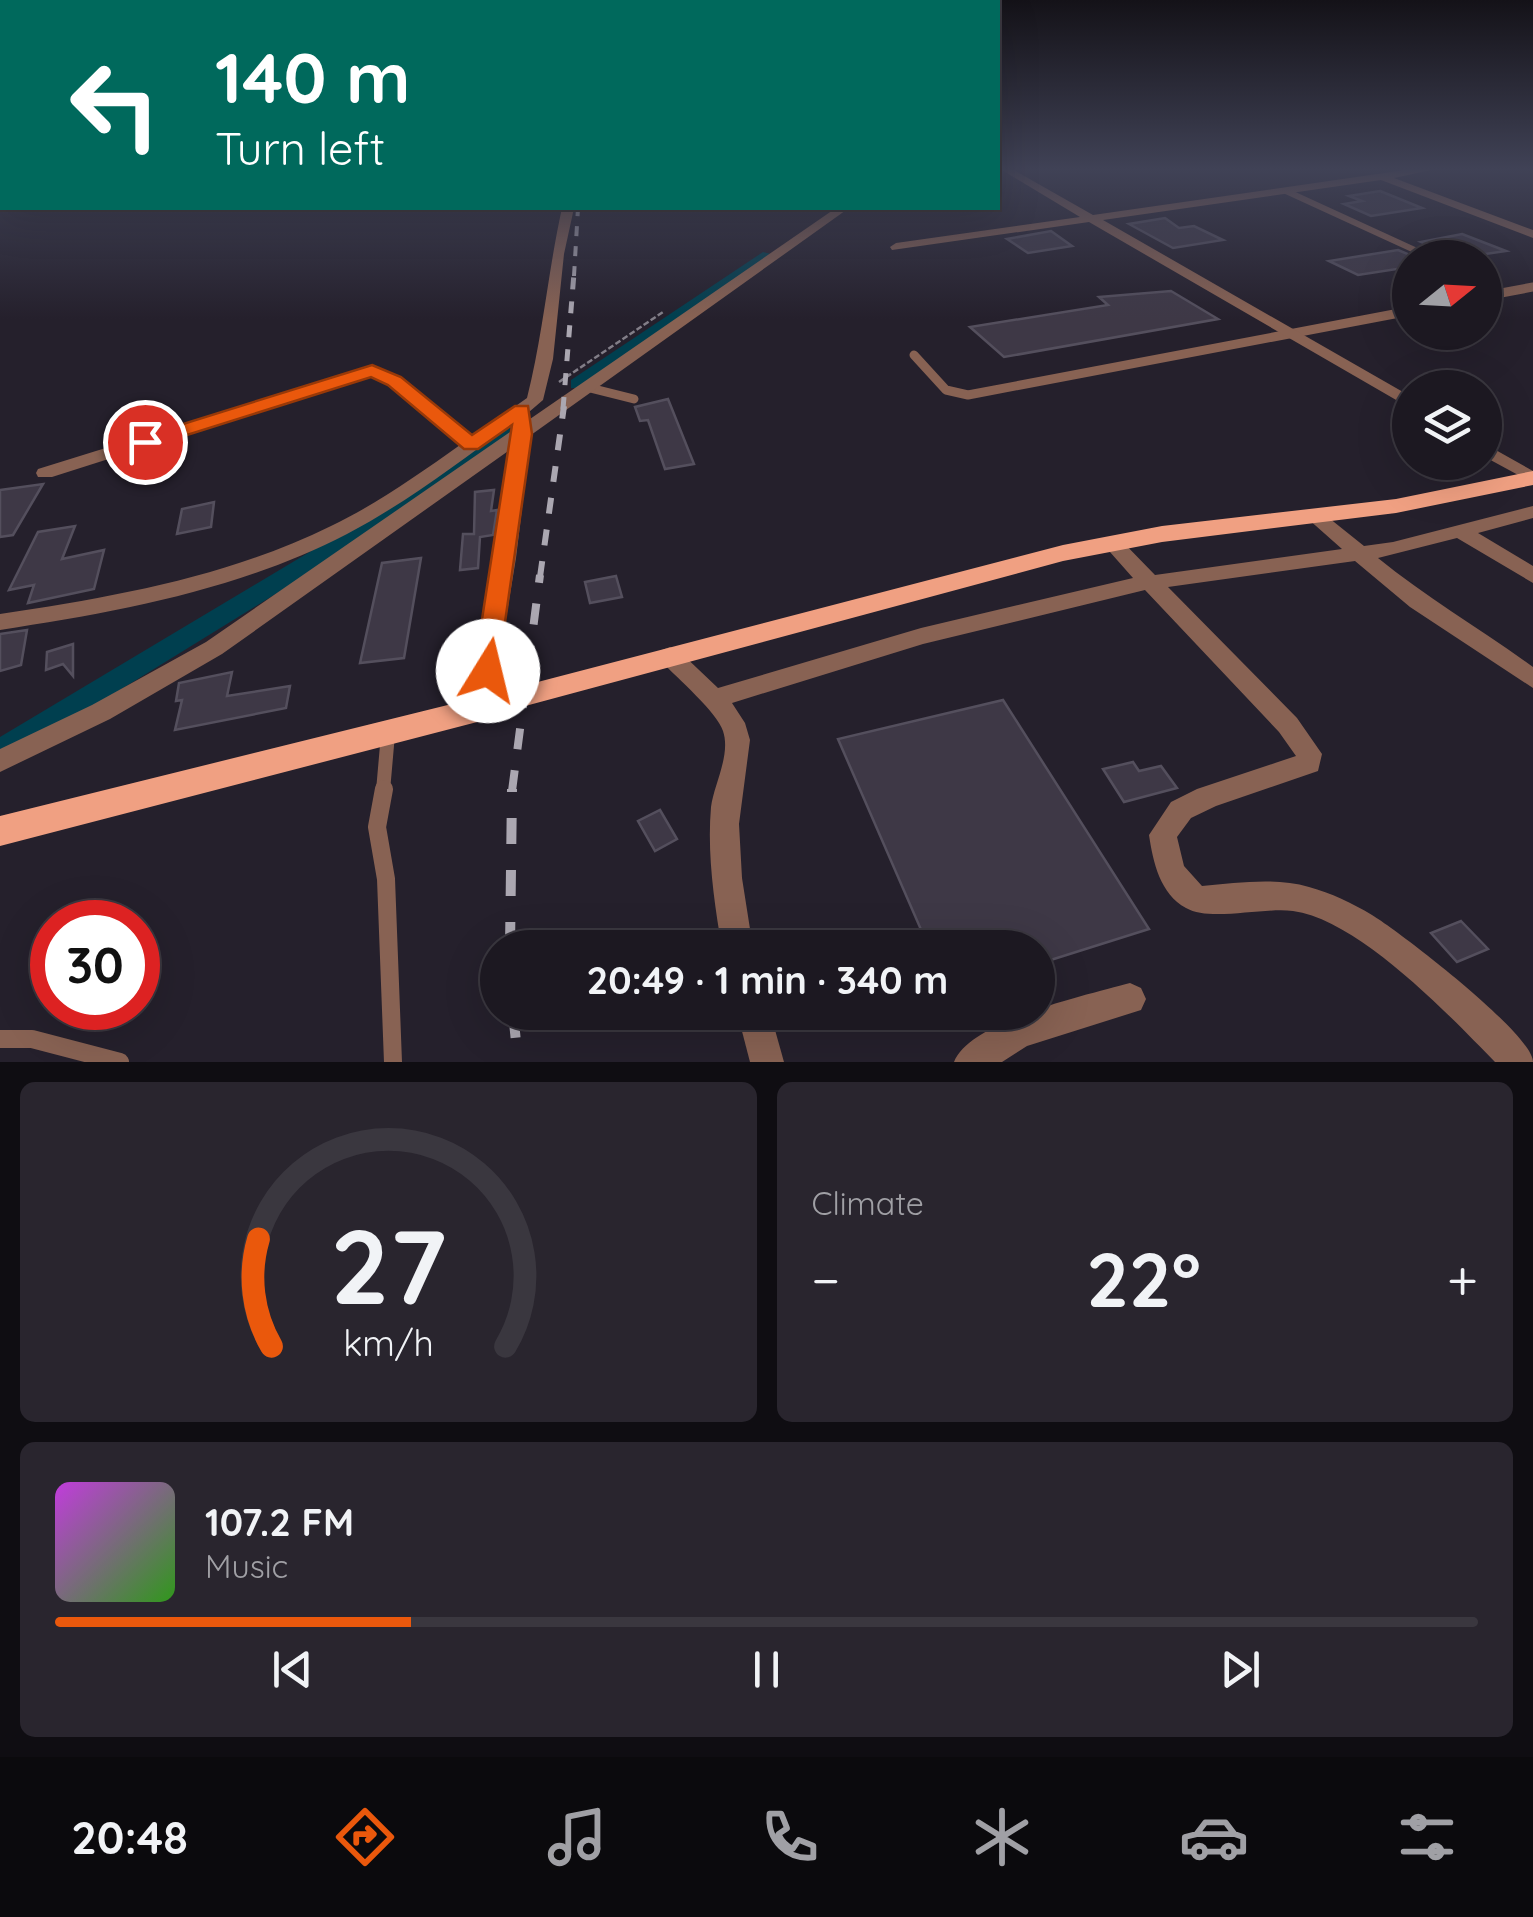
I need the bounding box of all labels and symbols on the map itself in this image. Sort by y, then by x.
north arrow [1392,240,1502,350]
pin [103,400,188,485]
position arrow [436,619,540,723]
speed limit sign: 30 [30,900,160,1030]

